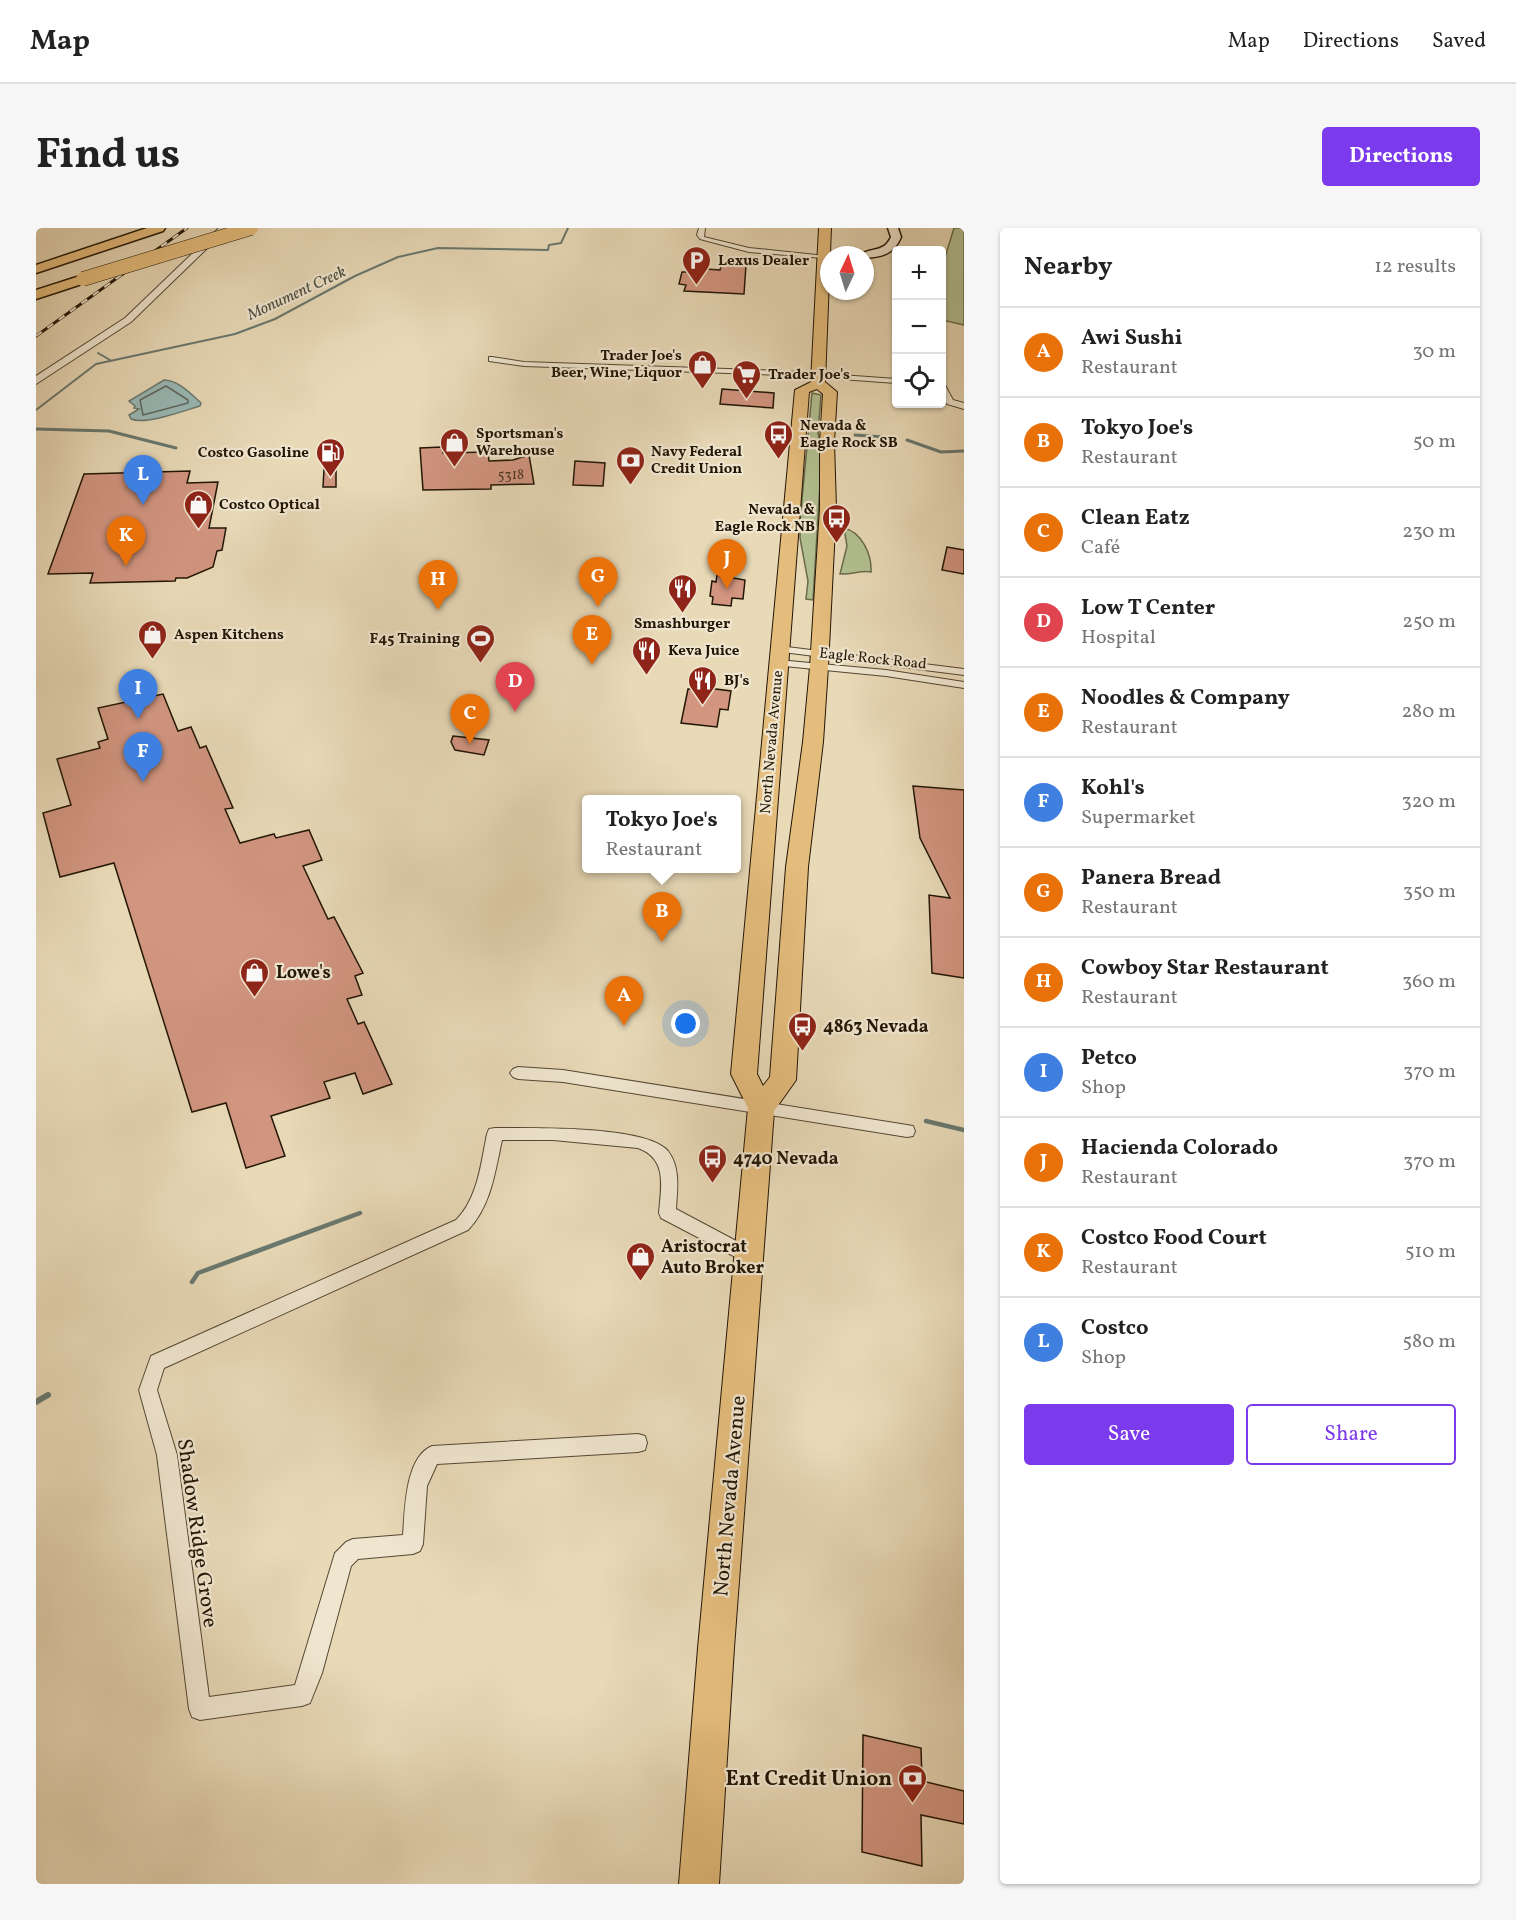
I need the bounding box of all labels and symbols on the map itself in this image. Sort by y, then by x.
parking icon: Lexus Dealer [681,244,713,286]
north arrow [820,246,874,300]
place label: Lexus Dealer [718,251,809,272]
water label: Monument Creek [243,261,350,327]
place label: Trader Joe's Beer, Wine, Liquor [551,346,682,384]
shop icon: Trader Joe's Beer, Wine, Liquor [687,348,719,390]
supermarket icon: Trader Joe's [731,358,763,400]
place label: Trader Joe's [768,365,850,386]
place label: Nevada & Eagle Rock SB [800,416,898,454]
bus stop icon: Nevada & Eagle Rock SB [763,418,795,460]
place label: Sportsman's Warehouse [476,424,563,462]
shop icon: Sportsman's Warehouse [439,426,471,468]
fuel station icon: Costco Gasoline [314,436,346,478]
place label: Navy Federal Credit Union [651,442,742,480]
place label: Costco Gasoline [198,443,309,464]
bank icon: Navy Federal Credit Union [614,444,646,486]
pin: L [124,456,162,505]
house number: 5318 [498,466,524,485]
shop icon: Costco Optical [182,488,214,530]
place label: Costco Optical [219,495,320,516]
place label: Nevada & Eagle Rock NB [715,500,815,538]
bus stop icon: Nevada & Eagle Rock NB [820,502,852,544]
pin: K [106,516,146,566]
pin: J [708,540,746,589]
pin: G [578,558,618,607]
pin: H [418,560,458,610]
restaurant icon: Smashburger [666,572,698,614]
place label: Smashburger [634,614,730,635]
pin: E [572,616,612,665]
shop icon: Aspen Kitchens [137,618,169,660]
sports icon: F45 Training [465,622,497,664]
place label: Aspen Kitchens [174,625,284,646]
place label: F45 Training [370,629,460,650]
restaurant icon: Keva Juice [631,634,663,676]
place label: Keva Juice [668,641,740,662]
street label: Eagle Rock Road [818,643,928,676]
pin: D [496,662,534,712]
restaurant icon: BJ's [687,664,719,706]
street label: North Nevada Avenue [756,669,789,815]
pin: I [118,670,158,719]
place label: BJ's [724,671,749,692]
pin: C [450,694,490,744]
pin: F [124,732,162,782]
pin: B [642,892,682,942]
shop icon: Lowe's [239,956,271,998]
place label: Lowe's [276,961,331,986]
pin: A [604,976,644,1026]
your location [671,1009,700,1038]
bus stop icon: 4863 Nevada [786,1010,818,1052]
place label: 4863 Nevada [823,1015,929,1040]
bus stop icon: 4740 Nevada [696,1142,728,1184]
place label: 4740 Nevada [733,1147,839,1172]
place label: Aristocrat Auto Broker [661,1235,764,1281]
shop icon: Aristocrat Auto Broker [624,1240,656,1282]
street label: North Nevada Avenue [707,1394,754,1598]
street label: Shadow Ridge Grove [169,1437,224,1630]
bank icon: Ent Credit Union [897,1762,929,1804]
place label: Ent Credit Union [726,1765,892,1794]

